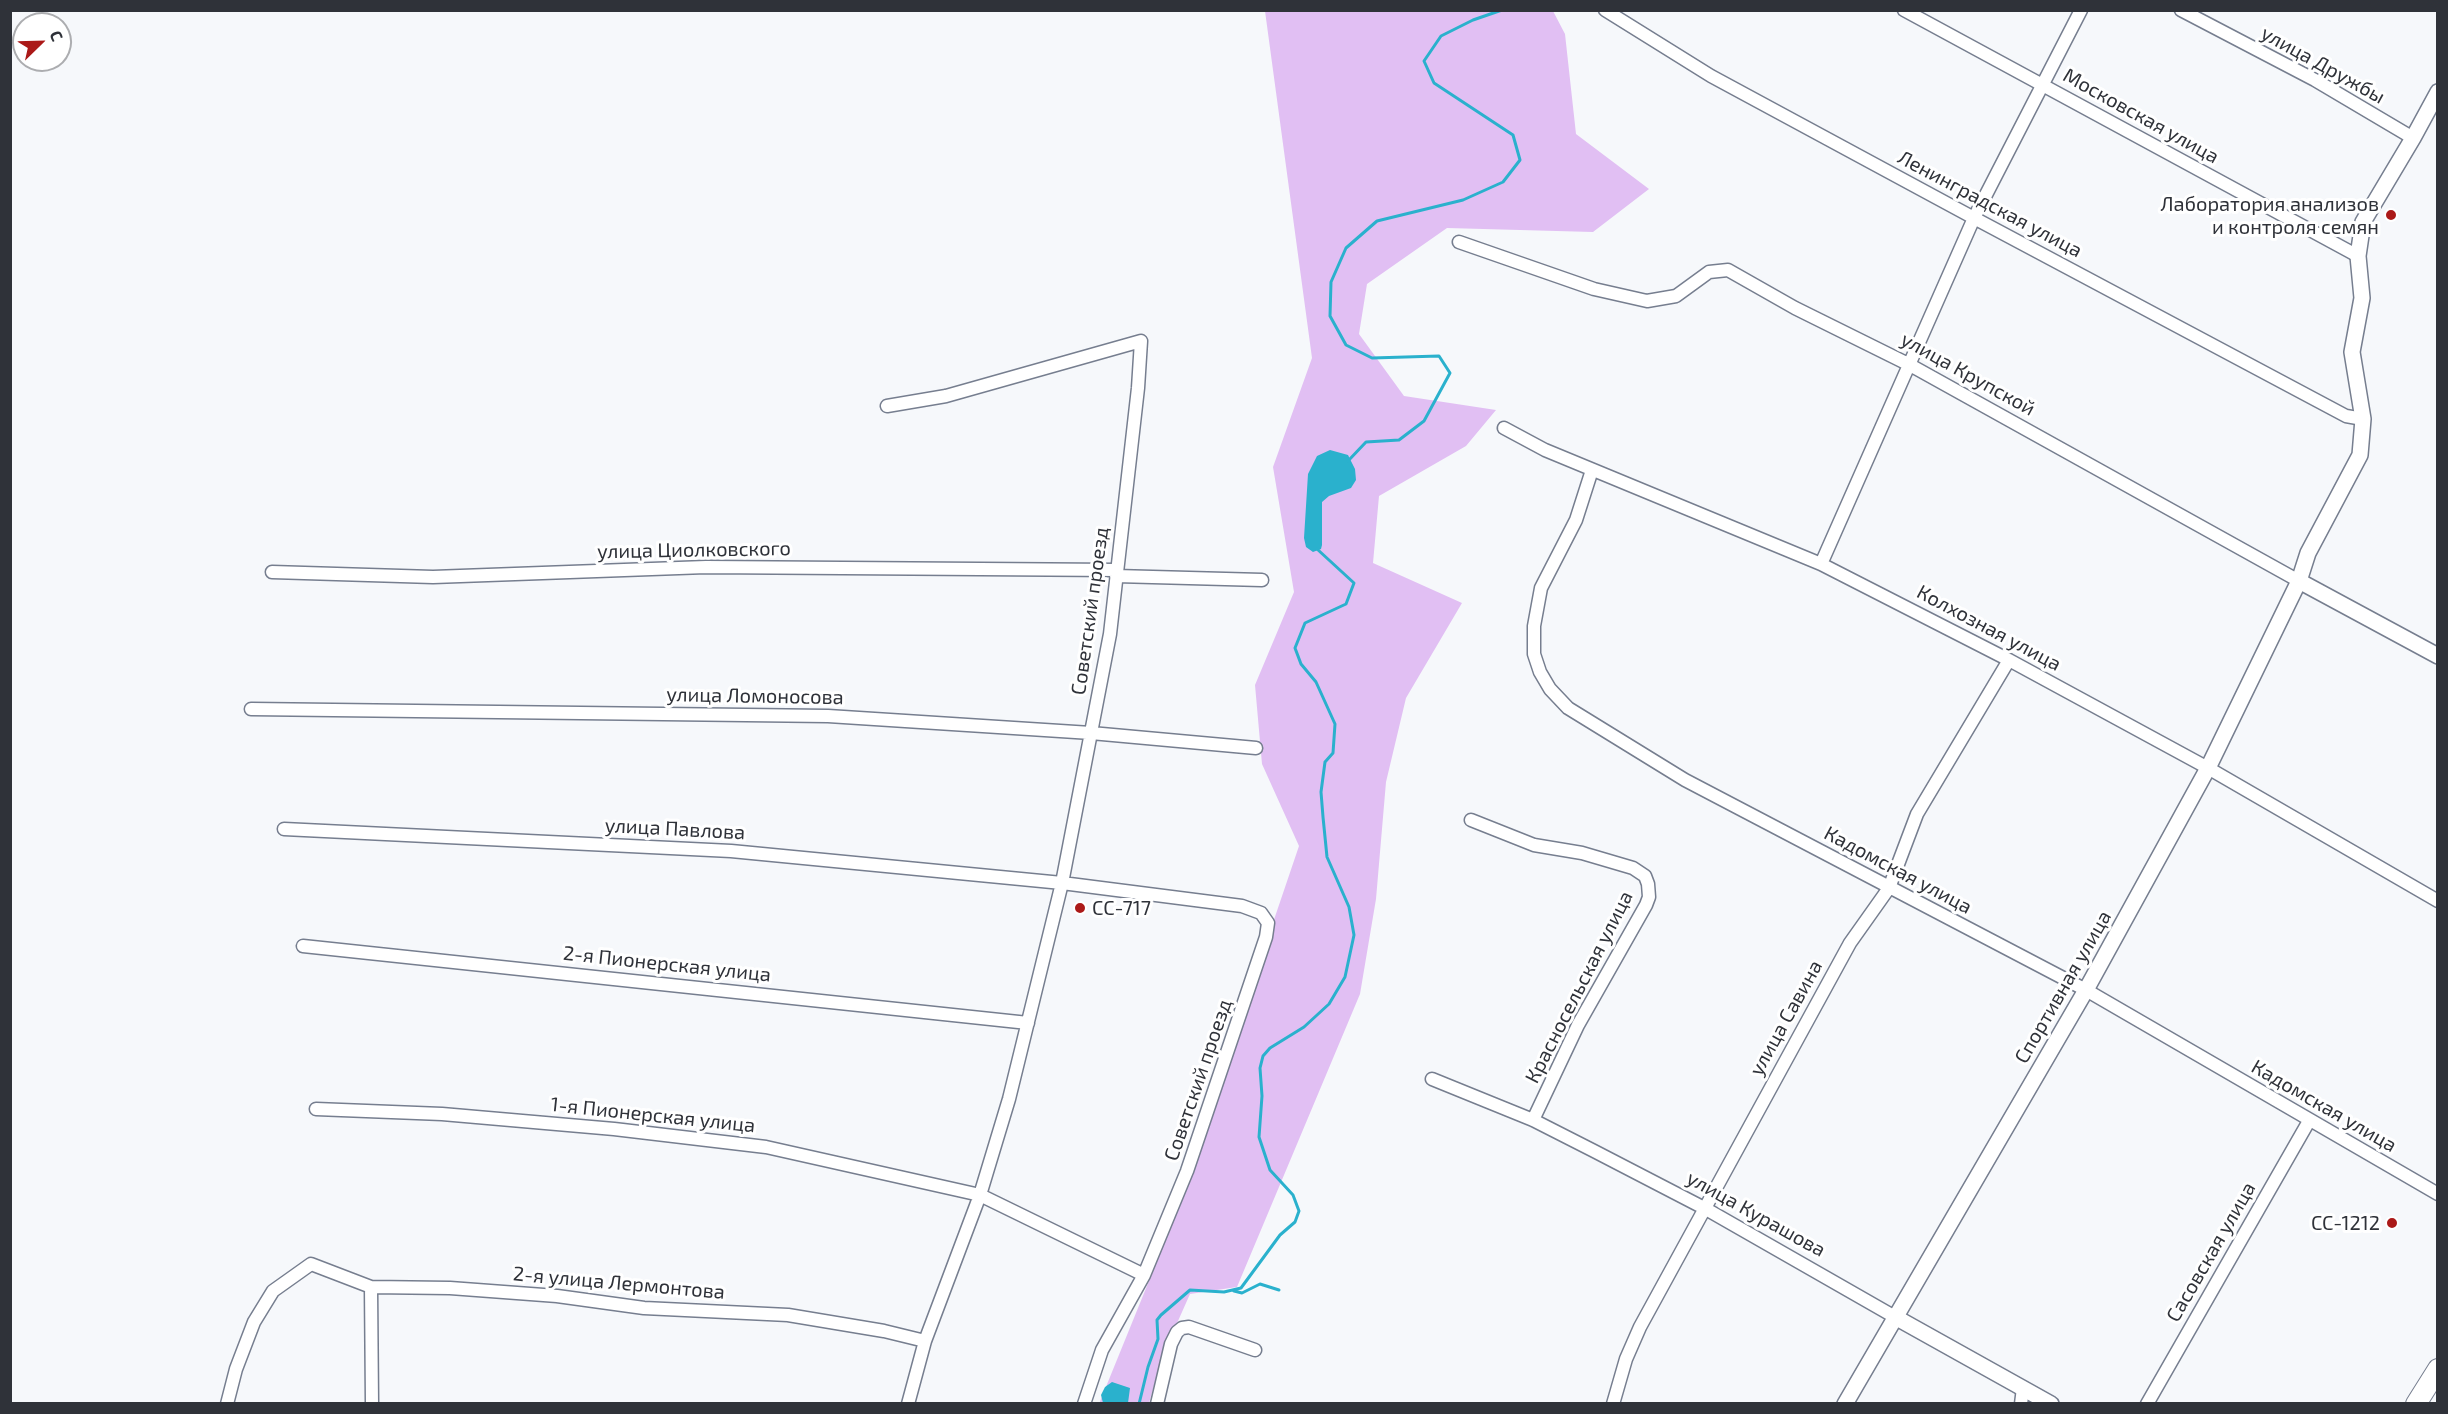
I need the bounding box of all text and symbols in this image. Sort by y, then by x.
north arrow [12,12,72,72]
street label: улица Дружбы [2257,21,2389,109]
text: С [47,27,68,44]
street label: Московская улица [2059,63,2223,169]
street label: Ленинградская улица [1894,145,2086,263]
place label: Лаборатория анализов и контроля семян [2160,192,2379,239]
marker: Лаборатория анализов и контроля семян [2384,208,2398,222]
street label: улица Крупской [1897,327,2039,421]
street label: Советский проезд [1066,526,1114,696]
street label: улица Циолковского [597,536,791,564]
street label: Колхозная улица [1913,580,2065,676]
street label: улица Ломоносова [666,682,844,710]
street label: улица Павлова [604,813,746,845]
street label: Кадомская улица [1820,821,1976,919]
street label: Красносельская улица [1520,887,1638,1087]
place label: СС-717 [1092,896,1151,920]
marker: СС-717 [1073,901,1087,915]
street label: Спортивная улица [2009,906,2117,1068]
street label: 2-я Пионерская улица [562,941,772,987]
street label: улица Савина [1744,956,1828,1080]
street label: Советский проезд [1159,996,1237,1164]
street label: Кадомская улица [2247,1055,2401,1157]
street label: 1-я Пионерская улица [549,1092,757,1138]
street label: улица Курашова [1682,1166,1830,1262]
street label: Сасовская улица [2161,1178,2261,1326]
place label: СС-1212 [2311,1211,2380,1235]
marker: СС-1212 [2385,1216,2399,1230]
street label: 2-я улица Лермонтова [512,1262,726,1304]

